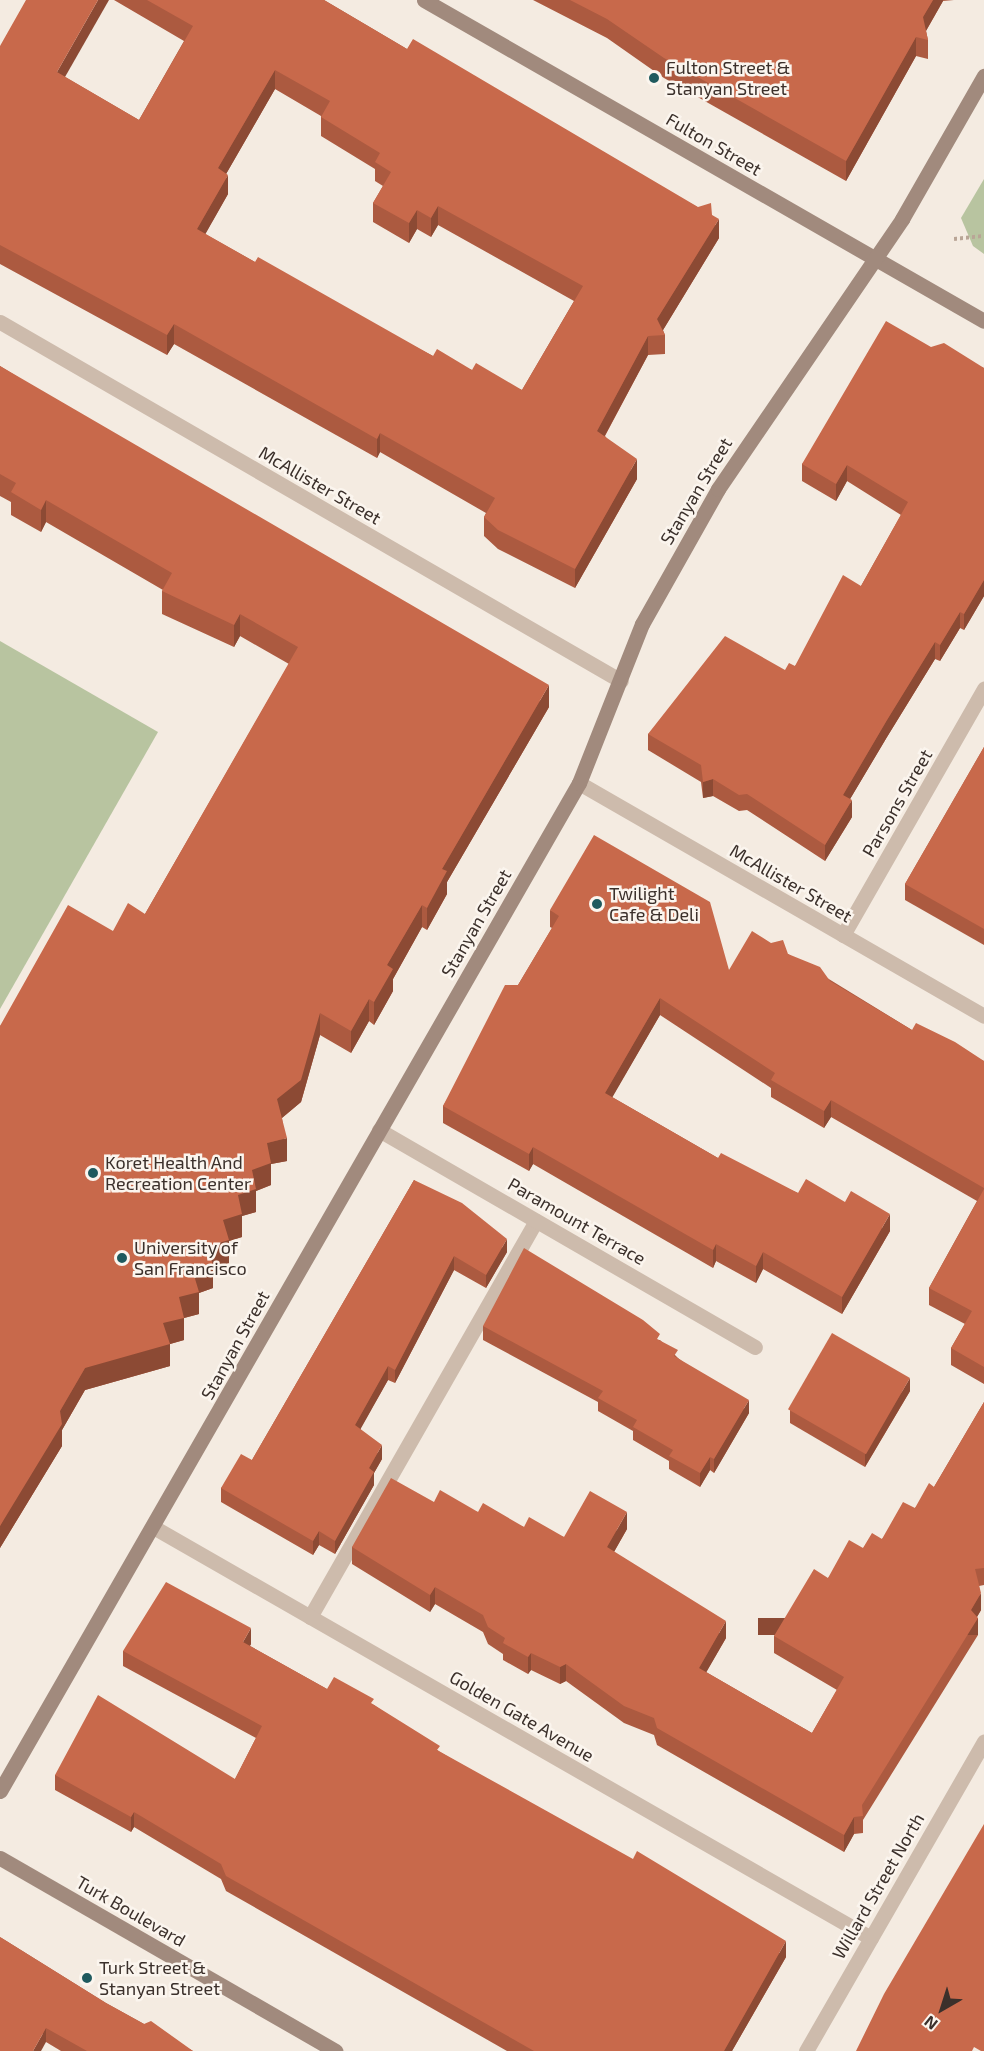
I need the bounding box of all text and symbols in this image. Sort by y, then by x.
place label: Fulton Street & Stanyan Street [666,57,790,100]
marker: Fulton Street & Stanyan Street [647,71,661,85]
street label: Fulton Street [662,108,766,180]
street label: Stanyan Street [656,434,736,548]
street label: McAllister Street [255,441,385,529]
street label: Parsons Street [857,745,937,861]
street label: McAllister Street [726,839,856,927]
street label: Stanyan Street [436,865,516,981]
place label: Twilight Cafe & Deli [609,883,699,926]
marker: Twilight Cafe & Deli [590,897,604,911]
place label: Koret Health And Recreation Center [105,1152,251,1194]
marker: Koret Health And Recreation Center [86,1166,100,1180]
street label: Paramount Terrace [504,1173,650,1269]
place label: University of San Francisco [134,1237,247,1280]
marker: University of San Francisco [115,1251,129,1265]
street label: Stanyan Street [196,1287,274,1403]
street label: Golden Gate Avenue [446,1666,598,1766]
street label: Willard Street North [827,1809,929,1963]
street label: Turk Boulevard [72,1871,190,1951]
place label: Turk Street & Stanyan Street [99,1957,220,2000]
marker: Turk Street & Stanyan Street [80,1971,94,1985]
north arrow [912,1979,972,2039]
text: N [920,2012,941,2034]

